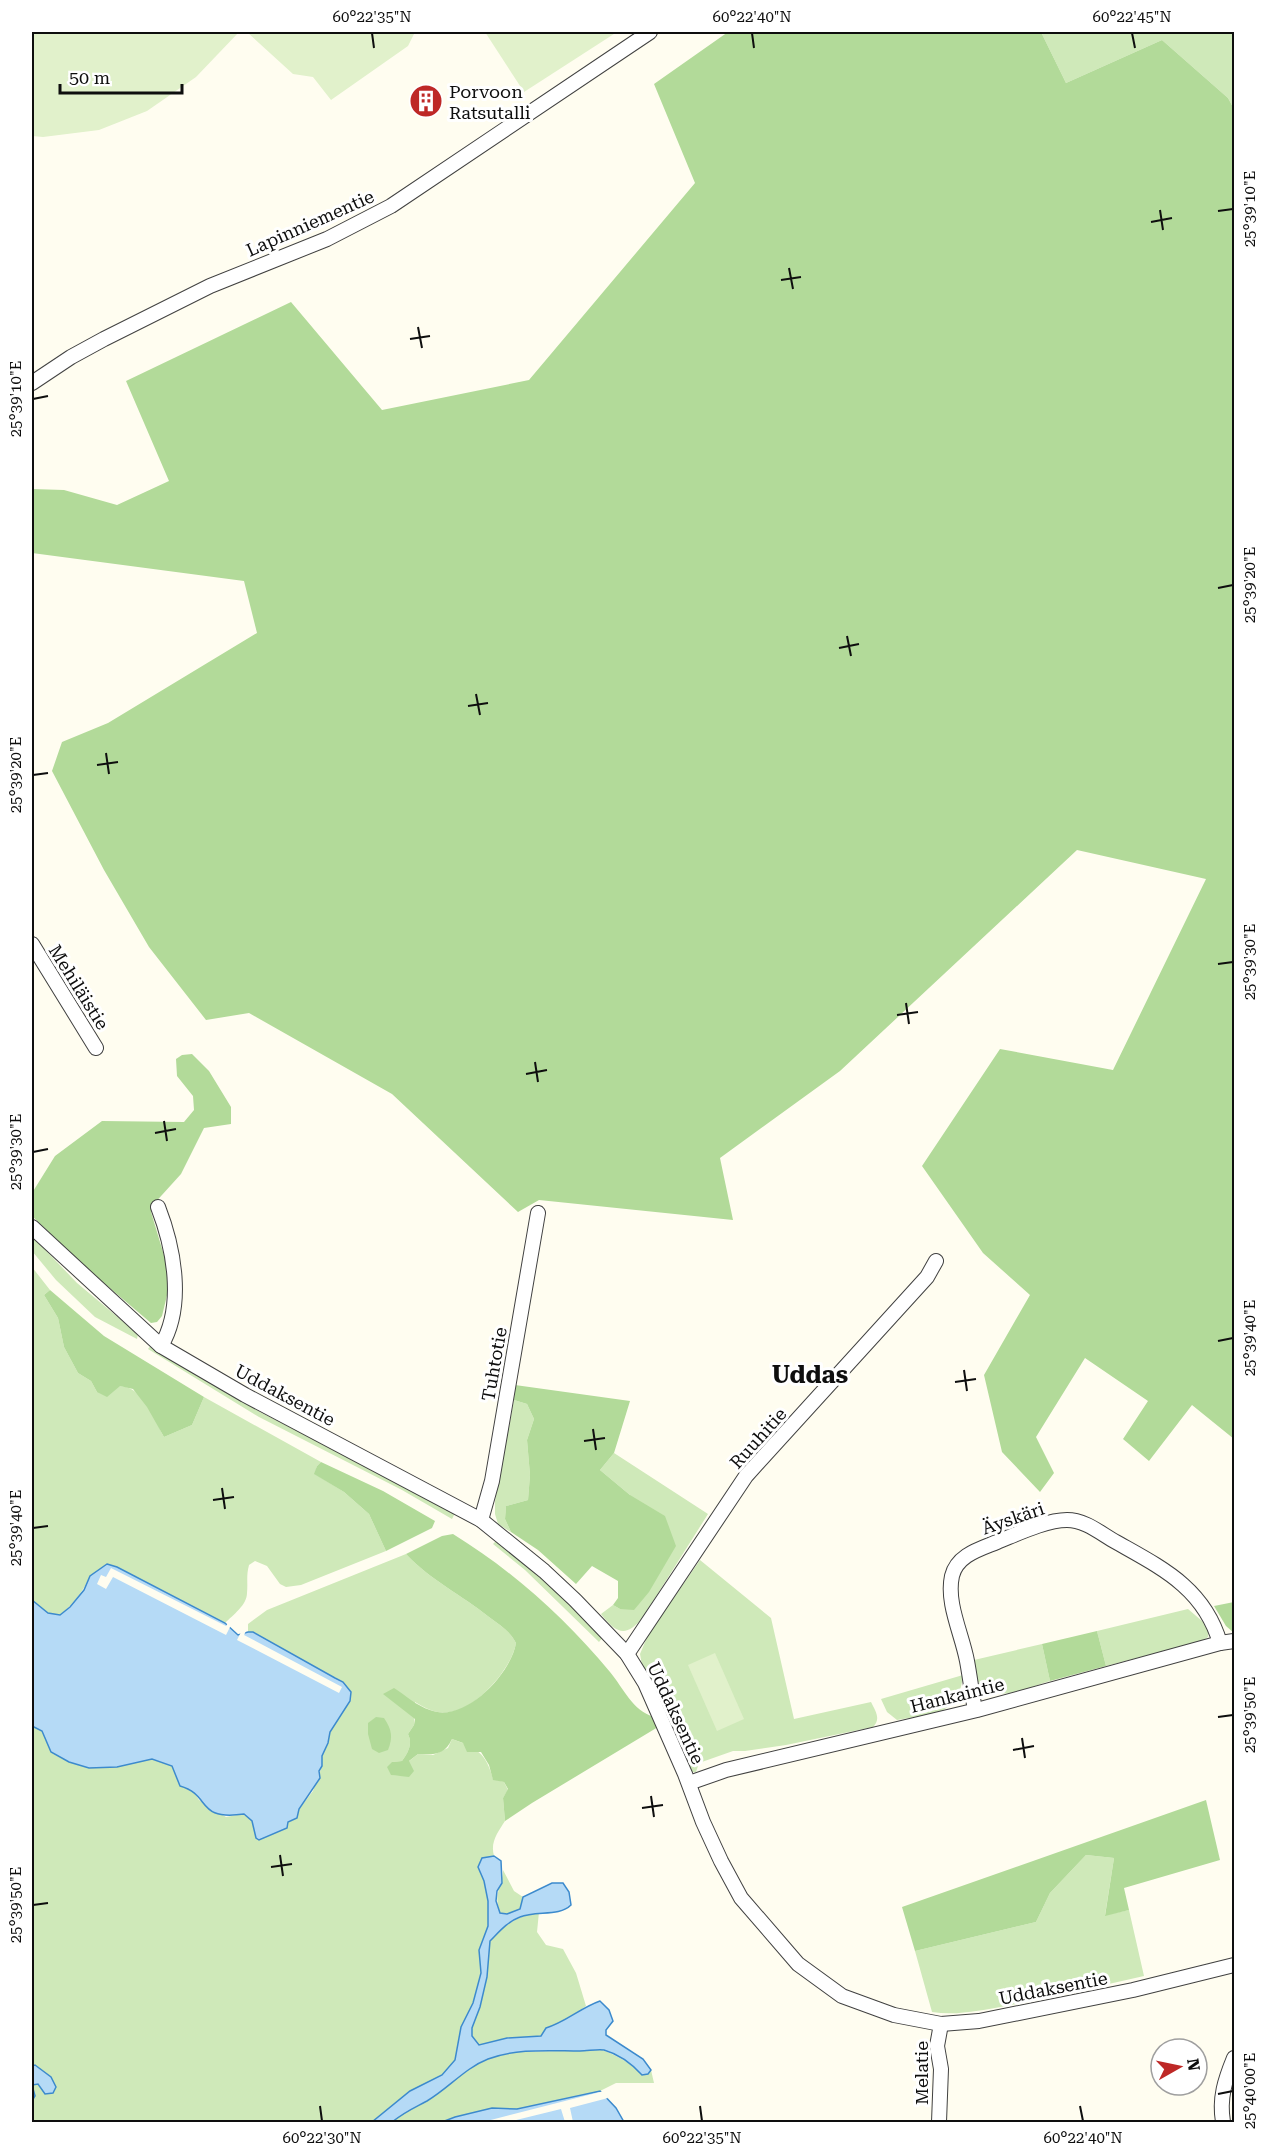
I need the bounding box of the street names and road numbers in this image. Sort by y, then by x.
street label: Lapinniementie [243,185,377,261]
street label: Mehiläistie [45,941,113,1033]
street label: Tuhtotie [477,1325,511,1403]
street label: Uddaksentie [231,1360,339,1430]
street label: Ruuhitie [725,1403,791,1473]
street label: Äyskäri [979,1497,1047,1538]
street label: Uddaksentie [643,1659,709,1768]
street label: Hankaintie [908,1673,1006,1717]
street label: Uddaksentie [997,1967,1109,2009]
street label: Melatie [911,2041,932,2105]

